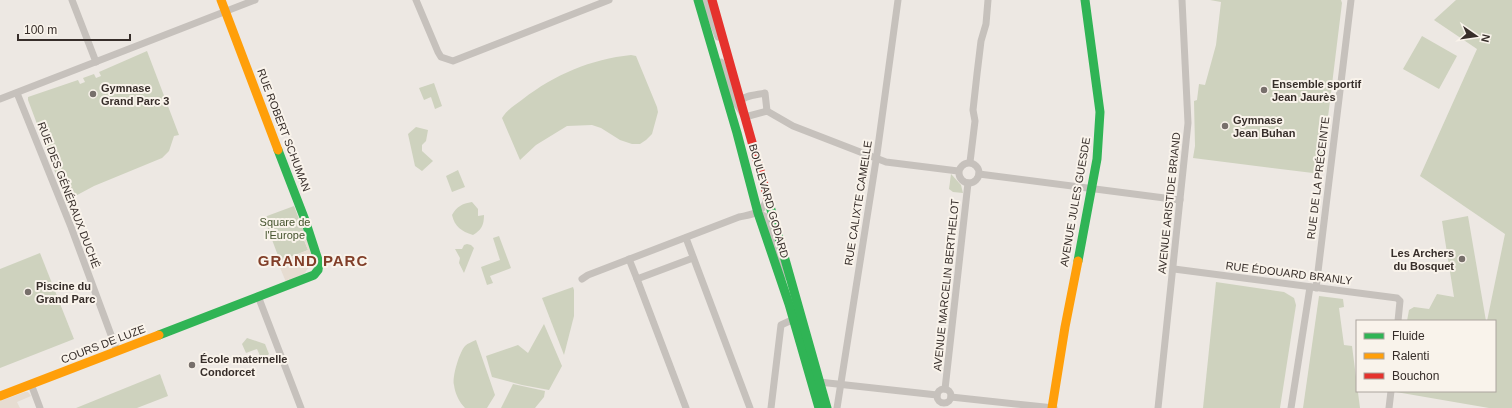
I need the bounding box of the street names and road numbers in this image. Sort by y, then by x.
street label: RUE ROBERT SCHUMAN [255,67,313,193]
street label: RUE DE LA PRÉCEINTE [1305,116,1331,240]
street label: RUE DES GÉNÉRAUX DUCHÉ [35,120,103,270]
street label: AVENUE ARISTIDE BRIAND [1156,132,1182,274]
street label: AVENUE JULES GUESDE [1058,136,1092,268]
street label: RUE CALIXTE CAMELLE [842,140,874,266]
street label: BOULEVARD GODARD [747,142,791,260]
street label: AVENUE MARCELIN BERTHELOT [931,198,961,372]
street label: RUE ÉDOUARD BRANLY [1225,259,1354,287]
street label: COURS DE LUZE [59,322,147,366]

